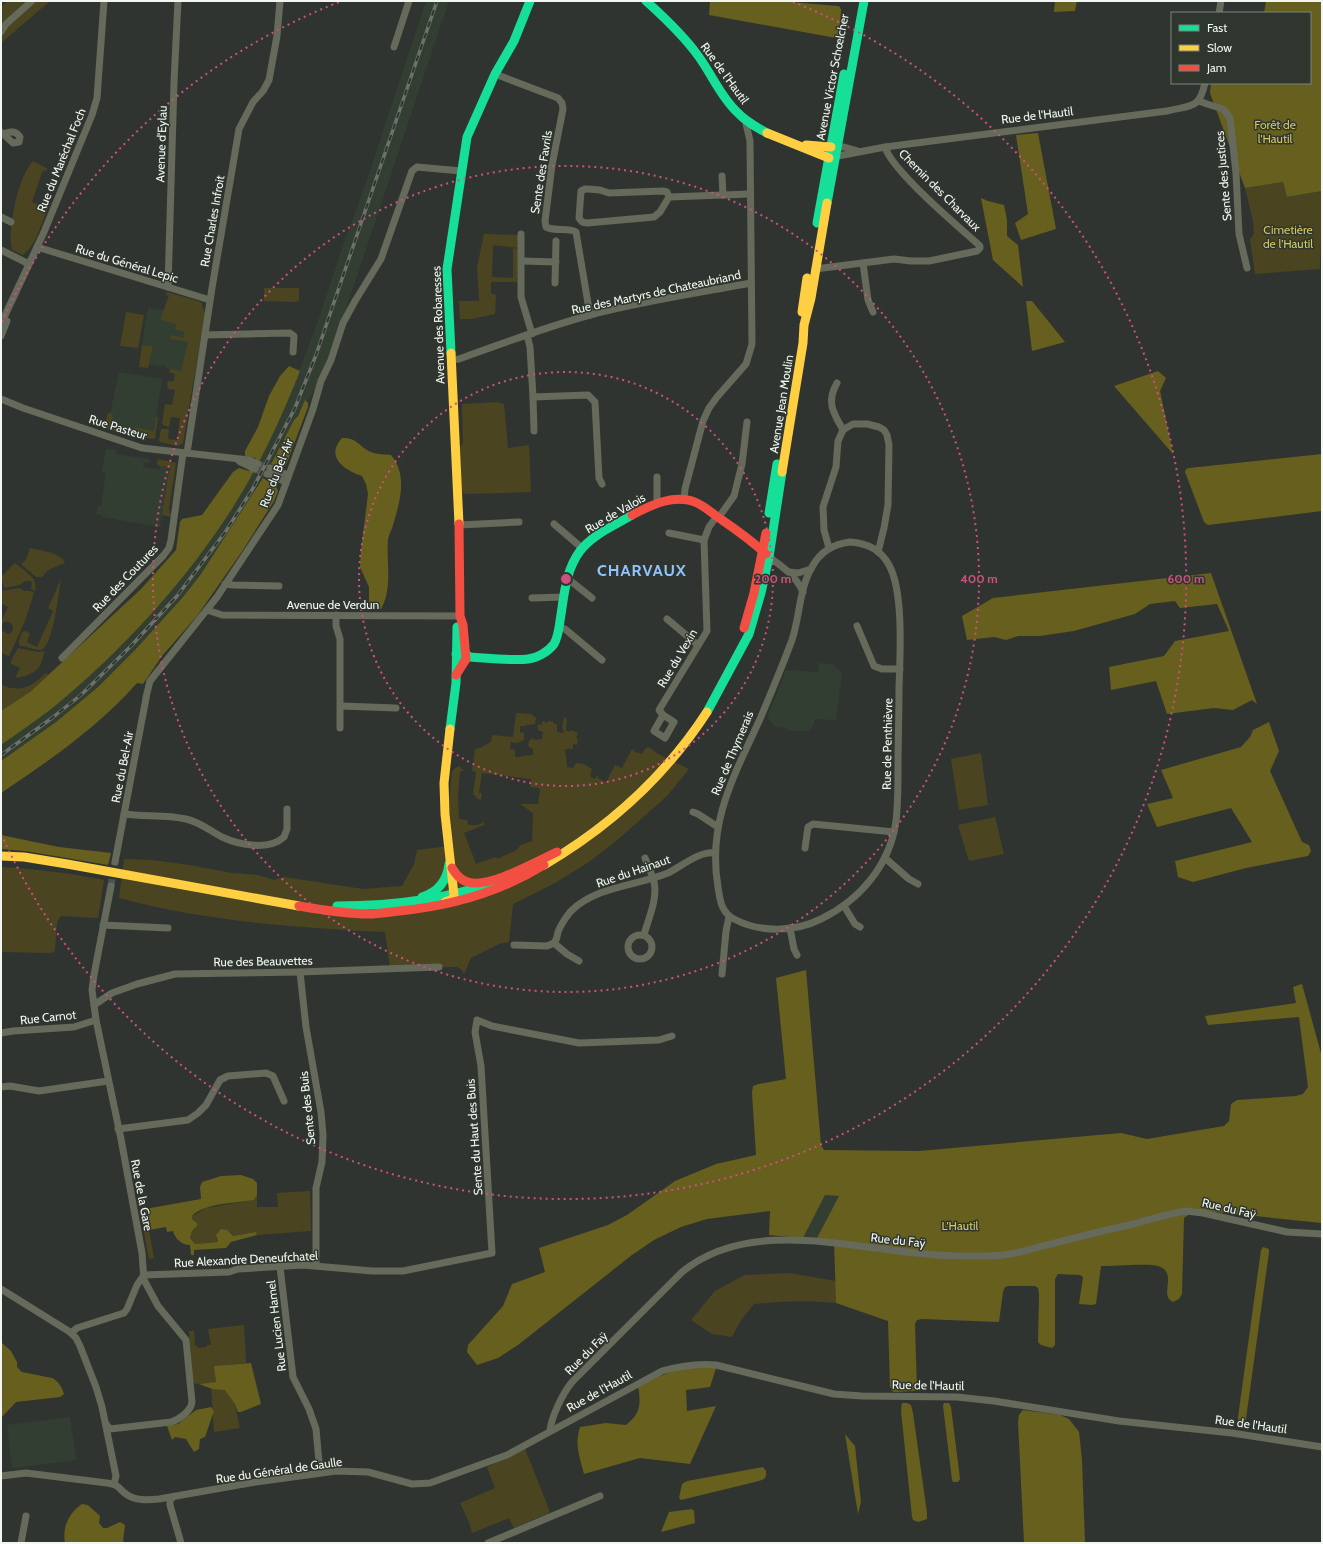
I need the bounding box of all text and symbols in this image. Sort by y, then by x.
street label: Avenue Victor Schœlcher [812,12,852,141]
legend [1171,12,1311,84]
text: Fast [1207,20,1227,35]
street label: Rue de l'Hautil [698,39,752,107]
text: Slow [1207,40,1232,55]
text: Jam [1206,60,1226,75]
street label: Rue de l'Hautil [1000,103,1074,127]
street label: Avenue d'Eylau [152,105,170,183]
street label: Rue du Maréchal Foch [33,106,89,214]
park label: Forêt de l'Hautil [1254,117,1296,146]
street label: Sente des Favrils [527,129,555,215]
street label: Sente des Justices [1212,130,1234,222]
street label: Chemin des Charvaux [896,146,984,234]
street label: Rue Charles Infroit [197,174,227,268]
park label: Cimetière de l'Hautil [1263,222,1313,251]
street label: Rue du Général Lepic [74,240,181,286]
street label: Avenue des Robaresses [428,266,448,384]
street label: Rue des Martyrs de Chateaubriand [570,267,742,317]
street label: Avenue Jean Moulin [766,353,796,454]
street label: Rue Pasteur [87,411,149,443]
street label: Rue du Bel-Air [256,436,296,510]
street label: Rue de Valois [582,490,648,536]
street label: Rue des Coutures [89,541,161,615]
district label: CHARVAUX [597,561,687,580]
text: 200 m [755,571,791,586]
text: 400 m [960,571,998,586]
text: 600 m [1168,571,1204,586]
centre of rings [559,572,573,586]
street label: Avenue de Verdun [287,597,379,612]
street label: Rue du Vexin [654,626,700,690]
street label: Rue de Penthièvre [879,698,895,790]
street label: Rue de Thymerais [707,709,757,797]
street label: Rue du Bel-Air [108,730,136,804]
street label: Rue du Hainaut [594,851,672,891]
street label: Rue des Beauvettes [213,953,313,969]
street label: Rue Carnot [19,1007,77,1027]
street label: Sente des Buis [296,1070,318,1146]
street label: Sente du Haut des Buis [462,1078,486,1196]
street label: Rue de la Gare [128,1158,156,1232]
street label: Rue du Faÿ [1200,1195,1258,1221]
park label: L'Hautil [942,1218,979,1233]
street label: Rue du Faÿ [870,1230,926,1250]
street label: Rue Alexandre Deneufchatel [174,1248,318,1270]
street label: Rue Lucien Hamel [263,1279,289,1372]
street label: Rue du Faÿ [561,1328,611,1378]
street label: Rue de l'Hautil [564,1367,634,1415]
street label: Rue de l'Hautil [892,1377,964,1393]
street label: Rue de l'Hautil [1214,1412,1288,1436]
street label: Rue du Général de Gaulle [215,1454,343,1486]

